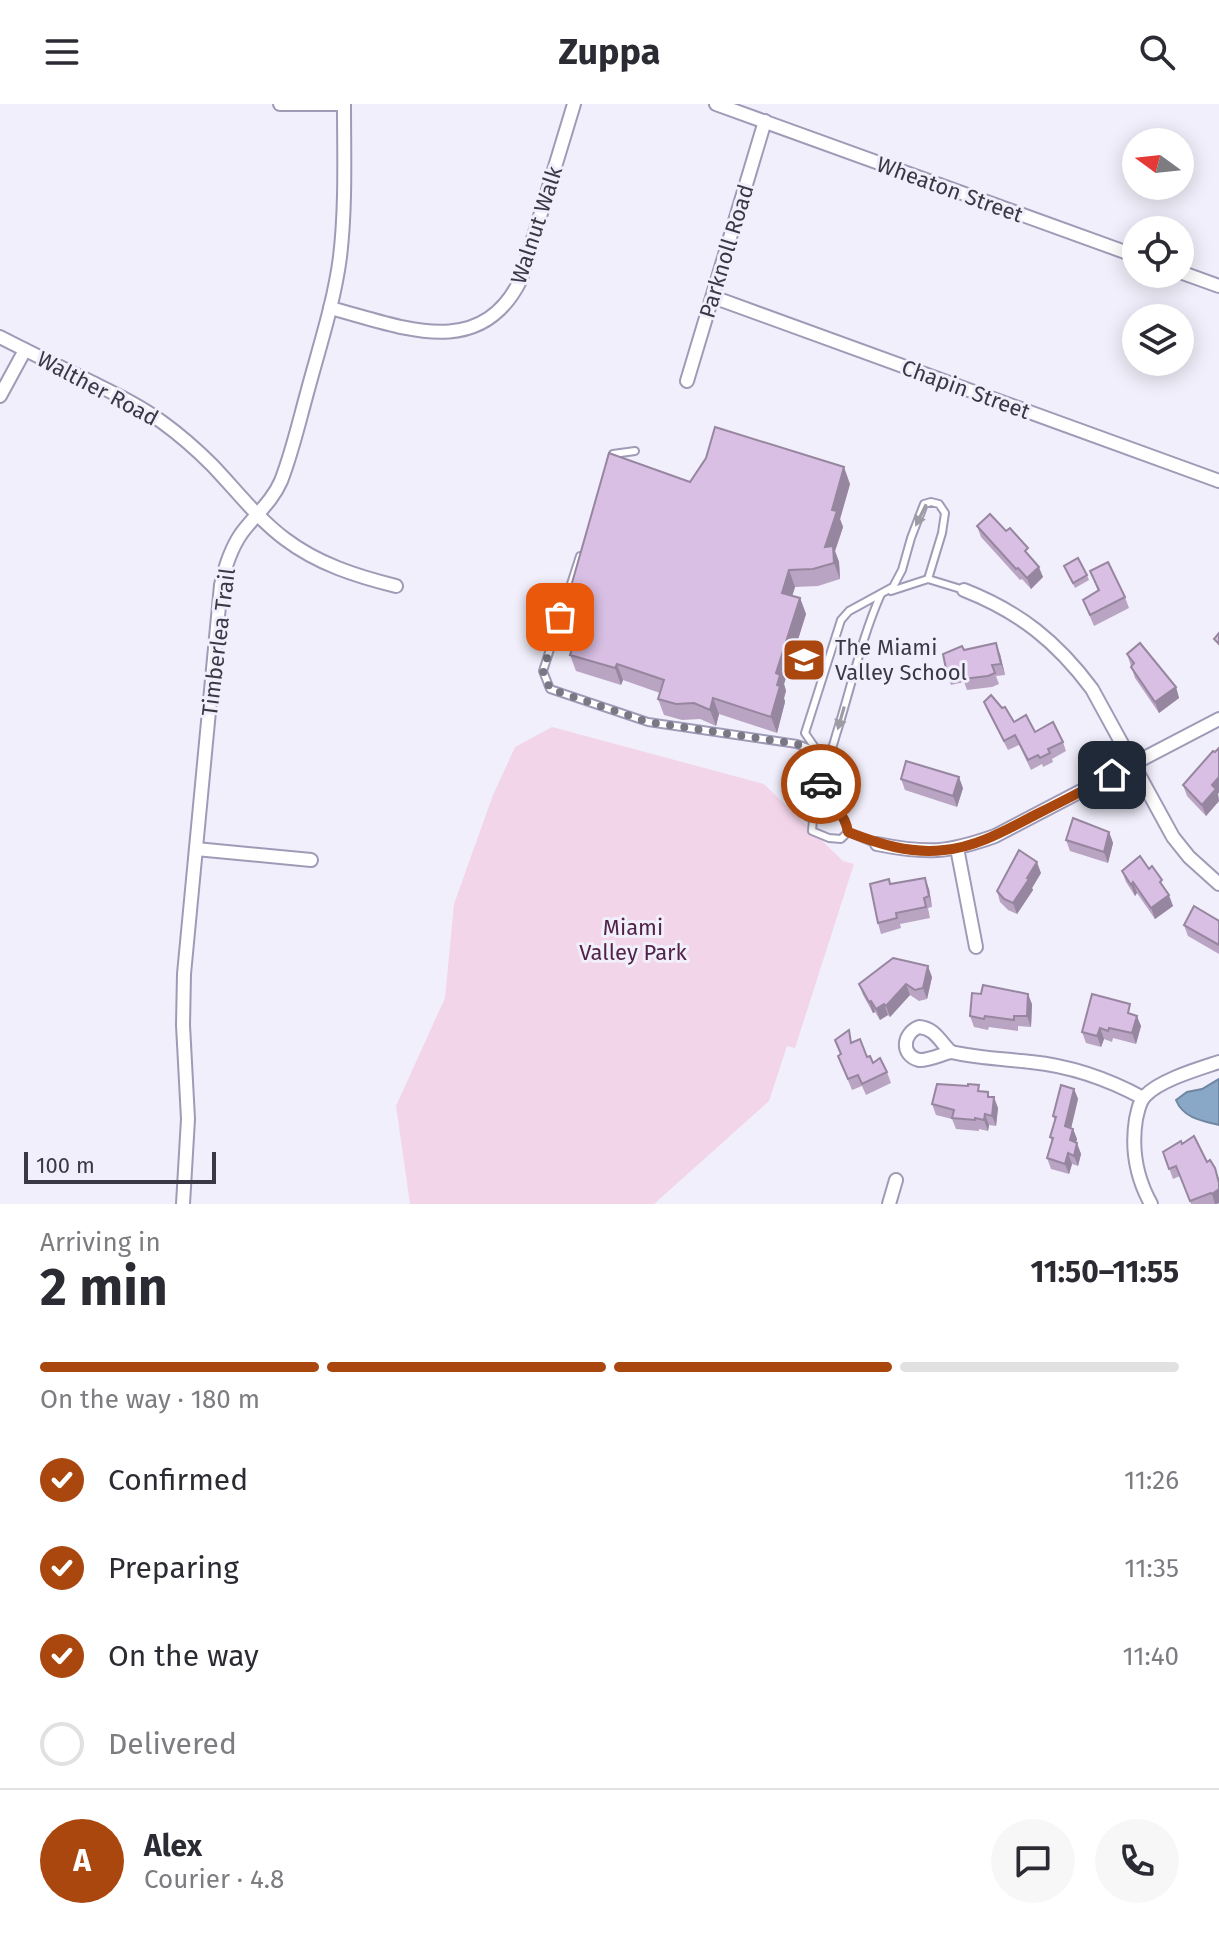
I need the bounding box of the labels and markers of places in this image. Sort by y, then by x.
pin [526,583,594,651]
place label: The Miami Valley School [835,634,967,686]
school or university icon: The Miami Valley School [780,636,828,684]
pin [1078,741,1146,809]

